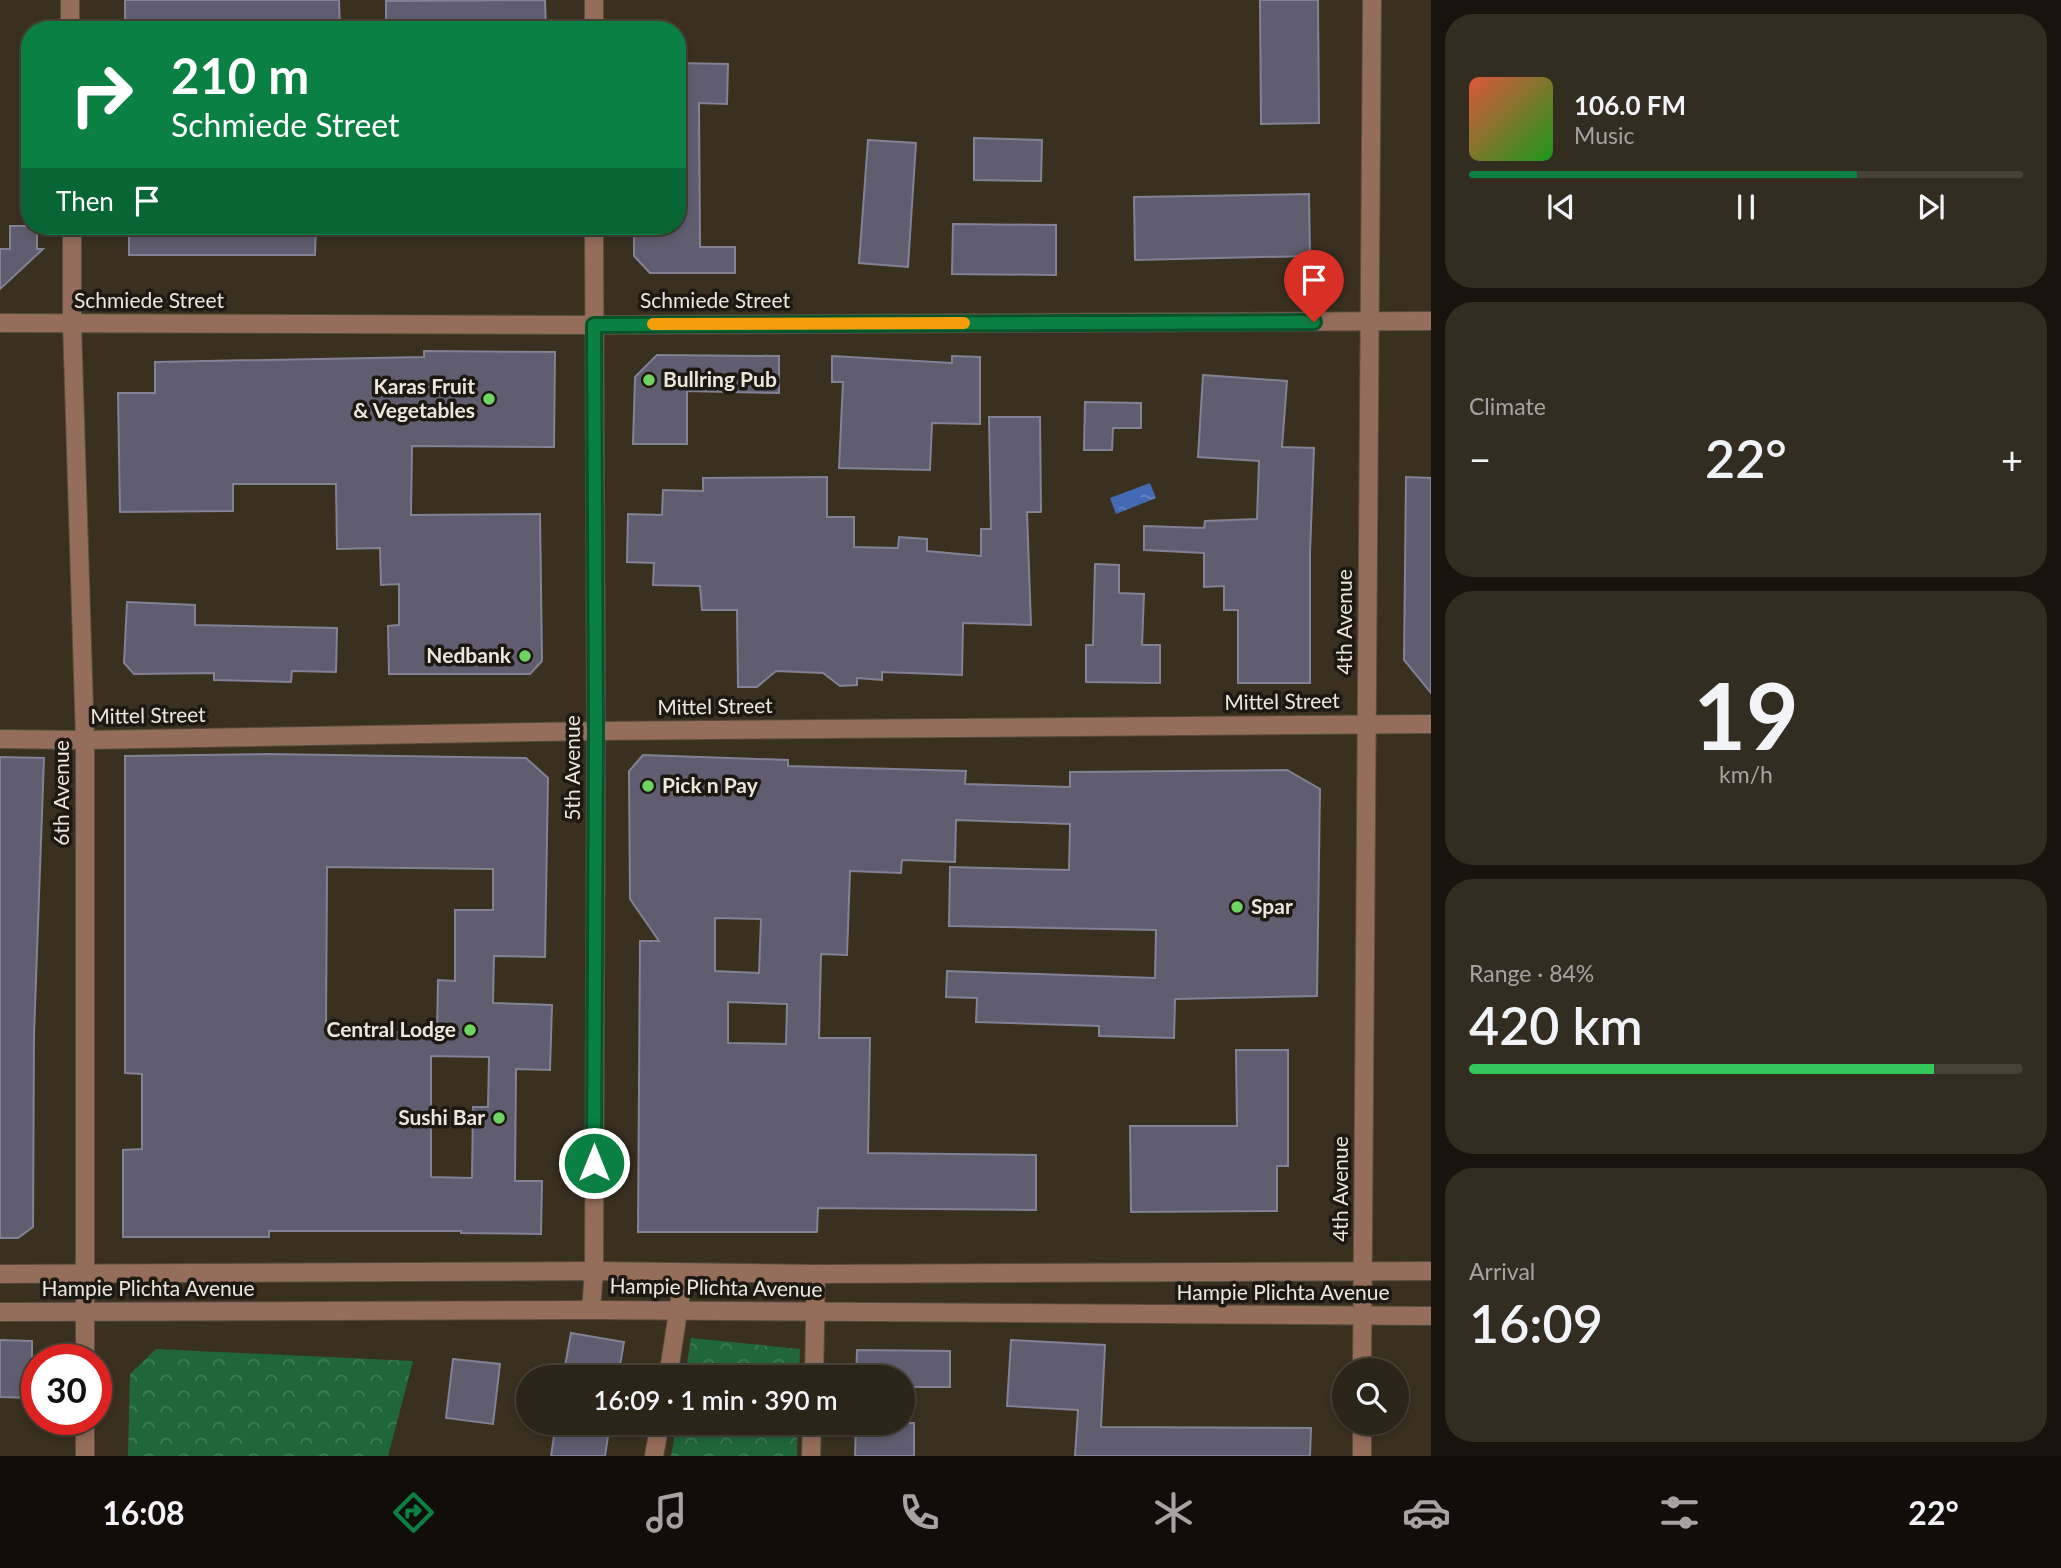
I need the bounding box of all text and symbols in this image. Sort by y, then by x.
text: 210 m [171,46,309,104]
icon: right [56,49,147,140]
text: 106.0 FM [1574,89,1686,121]
text: Schmiede Street [171,105,400,144]
text: Music [1574,121,1634,149]
icon: arrive [128,182,166,220]
text: Then [56,185,114,217]
icon: previous [1542,188,1580,226]
icon: pause [1727,188,1765,226]
icon: next [1912,188,1950,226]
pin [1284,250,1344,322]
icon: arrive [1295,261,1333,299]
street label: Schmiede Street [74,287,224,312]
street label: Schmiede Street [640,287,790,312]
place label: Bullring Pub [663,366,777,391]
marker: Bullring Pub [641,372,657,388]
place label: Karas Fruit & Vegetables [353,373,475,422]
marker: Karas Fruit & Vegetables [481,391,497,407]
text: Climate [1469,392,1546,420]
text: 22° [1705,427,1787,489]
text: − [1469,436,1491,482]
text: + [2001,436,2023,482]
street label: 4th Avenue [1331,569,1356,675]
place label: Nedbank [426,642,512,667]
marker: Nedbank [517,648,533,664]
text: 19 [1693,660,1799,769]
street label: Mittel Street [1224,687,1340,714]
street label: Mittel Street [657,692,773,719]
street label: Mittel Street [90,701,206,728]
street label: 5th Avenue [559,715,584,821]
street label: 6th Avenue [48,740,73,846]
text: km/h [1719,760,1773,788]
place label: Pick n Pay [662,772,759,797]
marker: Pick n Pay [640,778,656,794]
place label: Spar [1251,893,1293,918]
marker: Spar [1229,899,1245,915]
text: Range · 84% [1469,959,1594,987]
text: 420 km [1469,994,1643,1056]
place label: Central Lodge [326,1016,456,1041]
marker: Central Lodge [462,1022,478,1038]
place label: Sushi Bar [398,1104,485,1129]
marker: Sushi Bar [491,1110,507,1126]
position arrow [557,1126,631,1200]
street label: 4th Avenue [1327,1136,1352,1242]
text: Arrival [1469,1257,1535,1285]
street label: Hampie Plichta Avenue [609,1272,823,1301]
street label: Hampie Plichta Avenue [41,1275,255,1300]
street label: Hampie Plichta Avenue [1176,1279,1390,1304]
text: 16:09 [1469,1292,1603,1354]
speed limit sign: 30 [21,1344,112,1435]
map controls [1332,1358,1409,1435]
button: search [1332,1358,1409,1435]
text: 16:09 · 1 min · 390 m [593,1384,838,1416]
icon: directions [389,1488,438,1537]
icon: music [642,1488,691,1537]
icon: phone [895,1488,944,1537]
icon: climate [1149,1488,1198,1537]
icon: car [1402,1488,1451,1537]
icon: filters [1655,1488,1704,1537]
text: 16:08 [102,1493,185,1532]
text: 22° [1908,1493,1959,1532]

